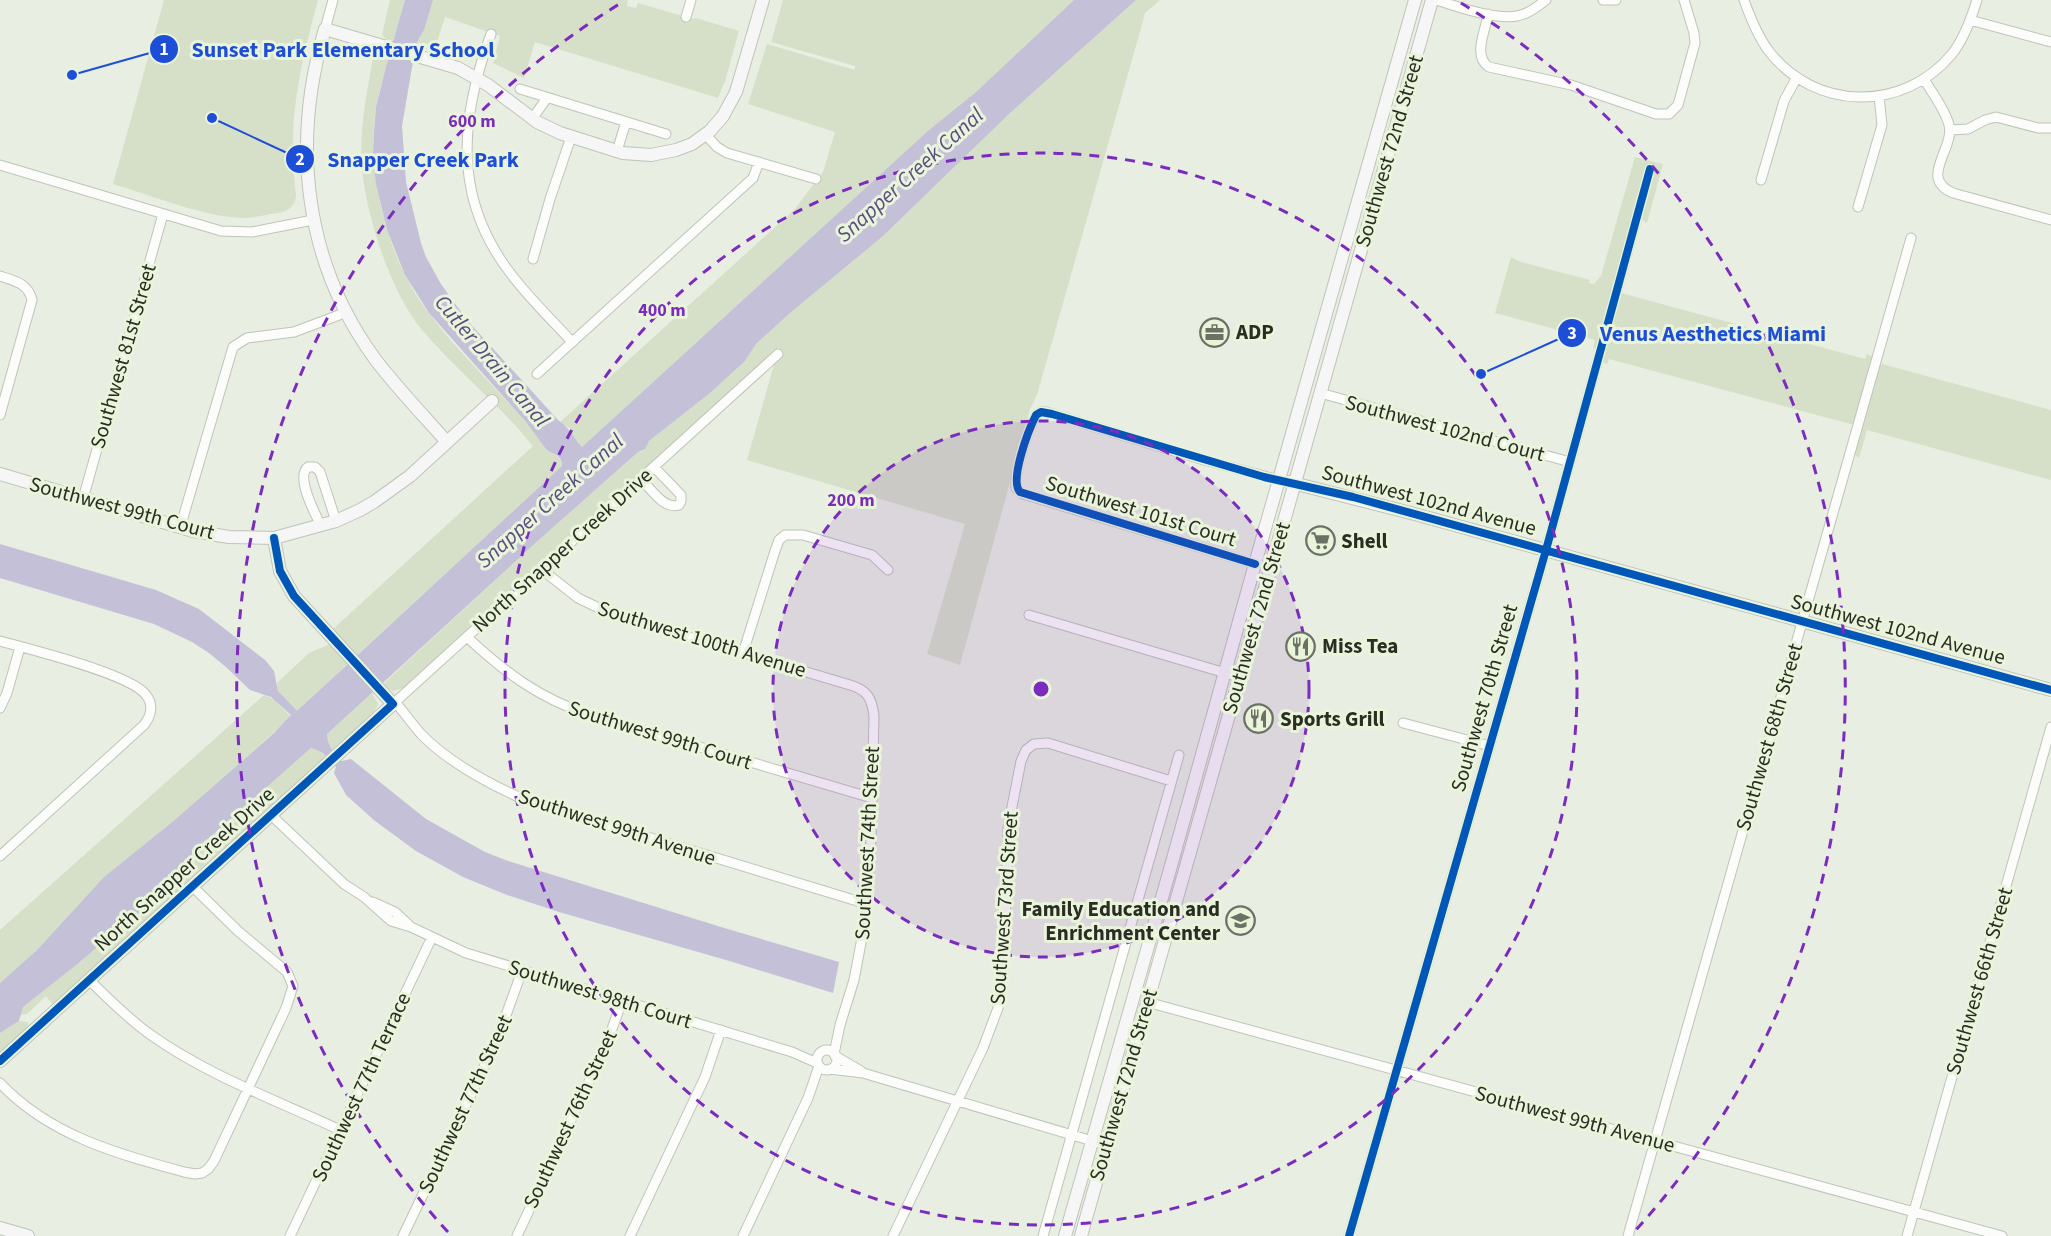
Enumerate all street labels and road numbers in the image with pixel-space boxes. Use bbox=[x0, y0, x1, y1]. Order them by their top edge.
street label: Southwest 72nd Street bbox=[1347, 51, 1431, 251]
street label: Southwest 81st Street bbox=[82, 260, 164, 452]
street label: Southwest 102nd Court bbox=[1342, 387, 1548, 469]
street label: Southwest 102nd Avenue bbox=[1318, 457, 1540, 543]
street label: North Snapper Creek Drive bbox=[465, 461, 659, 639]
street label: Southwest 101st Court bbox=[1042, 468, 1240, 554]
street label: Southwest 99th Court bbox=[26, 469, 218, 547]
street label: Southwest 72nd Street bbox=[1214, 518, 1298, 718]
street label: Southwest 102nd Avenue bbox=[1787, 586, 2009, 672]
street label: Southwest 100th Avenue bbox=[594, 593, 810, 685]
street label: Southwest 70th Street bbox=[1443, 601, 1525, 795]
street label: Southwest 68th Street bbox=[1728, 640, 1810, 834]
street label: Southwest 99th Court bbox=[565, 693, 755, 777]
street label: Southwest 74th Street bbox=[847, 745, 887, 941]
street label: North Snapper Creek Drive bbox=[87, 780, 281, 958]
street label: Southwest 99th Avenue bbox=[514, 781, 720, 873]
street label: Southwest 73rd Street bbox=[982, 810, 1026, 1006]
street label: Southwest 66th Street bbox=[1938, 884, 2020, 1078]
street label: Southwest 98th Court bbox=[505, 952, 695, 1036]
street label: Southwest 72nd Street bbox=[1081, 985, 1165, 1185]
street label: Southwest 77th Terrace bbox=[304, 987, 418, 1187]
street label: Southwest 77th Street bbox=[410, 1010, 520, 1198]
street label: Southwest 76th Street bbox=[515, 1025, 625, 1213]
street label: Southwest 99th Avenue bbox=[1472, 1078, 1678, 1160]

